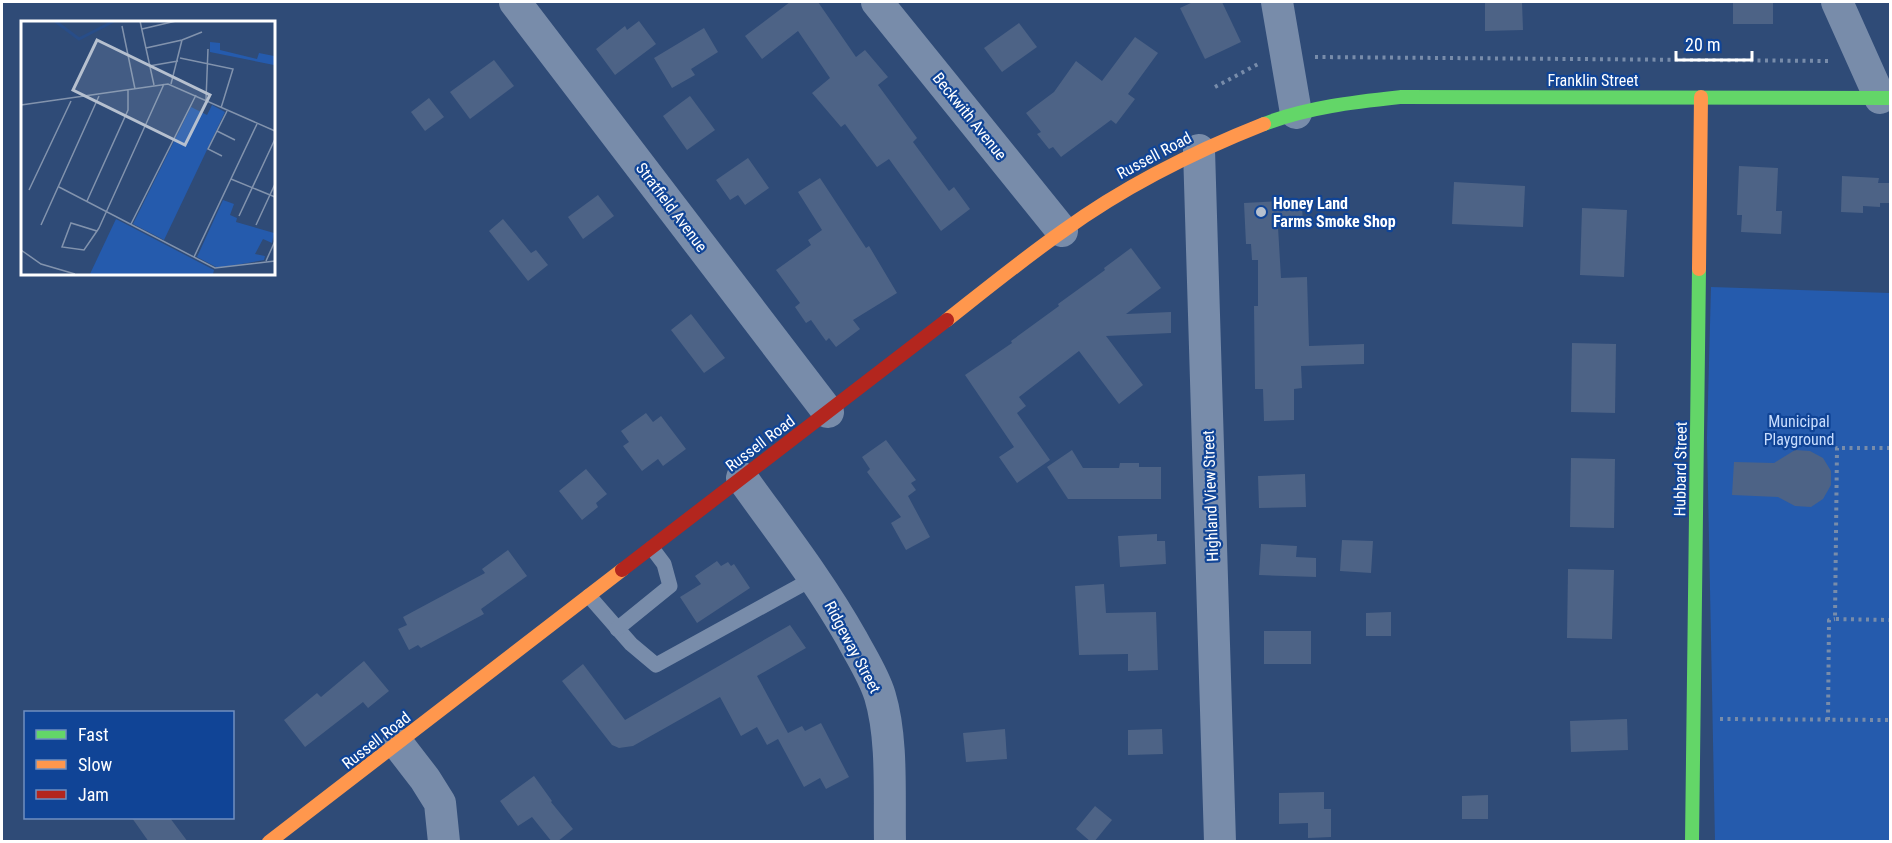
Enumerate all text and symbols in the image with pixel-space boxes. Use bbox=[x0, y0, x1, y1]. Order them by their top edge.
inset map bbox=[21, 21, 274, 274]
scale bar bbox=[1676, 24, 1752, 62]
text: 20 m bbox=[1685, 34, 1720, 55]
street label: Beckwith Avenue bbox=[929, 69, 1011, 164]
street label: Franklin Street bbox=[1548, 71, 1639, 90]
street label: Russell Road bbox=[1114, 128, 1195, 183]
street label: Stratfield Avenue bbox=[632, 159, 711, 256]
place label: Honey Land Farms Smoke Shop bbox=[1273, 194, 1396, 231]
marker: Honey Land Farms Smoke Shop bbox=[1254, 205, 1268, 219]
street label: Russell Road bbox=[722, 411, 799, 476]
park label: Municipal Playground bbox=[1764, 412, 1834, 449]
street label: Hubbard Street bbox=[1670, 421, 1691, 517]
street label: Highland View Street bbox=[1199, 430, 1222, 562]
street label: Ridgeway Street bbox=[820, 598, 885, 697]
street label: Russell Road bbox=[338, 708, 414, 773]
legend bbox=[24, 711, 234, 819]
text: Fast bbox=[78, 724, 109, 745]
text: Slow bbox=[78, 754, 113, 775]
text: Jam bbox=[78, 784, 109, 805]

